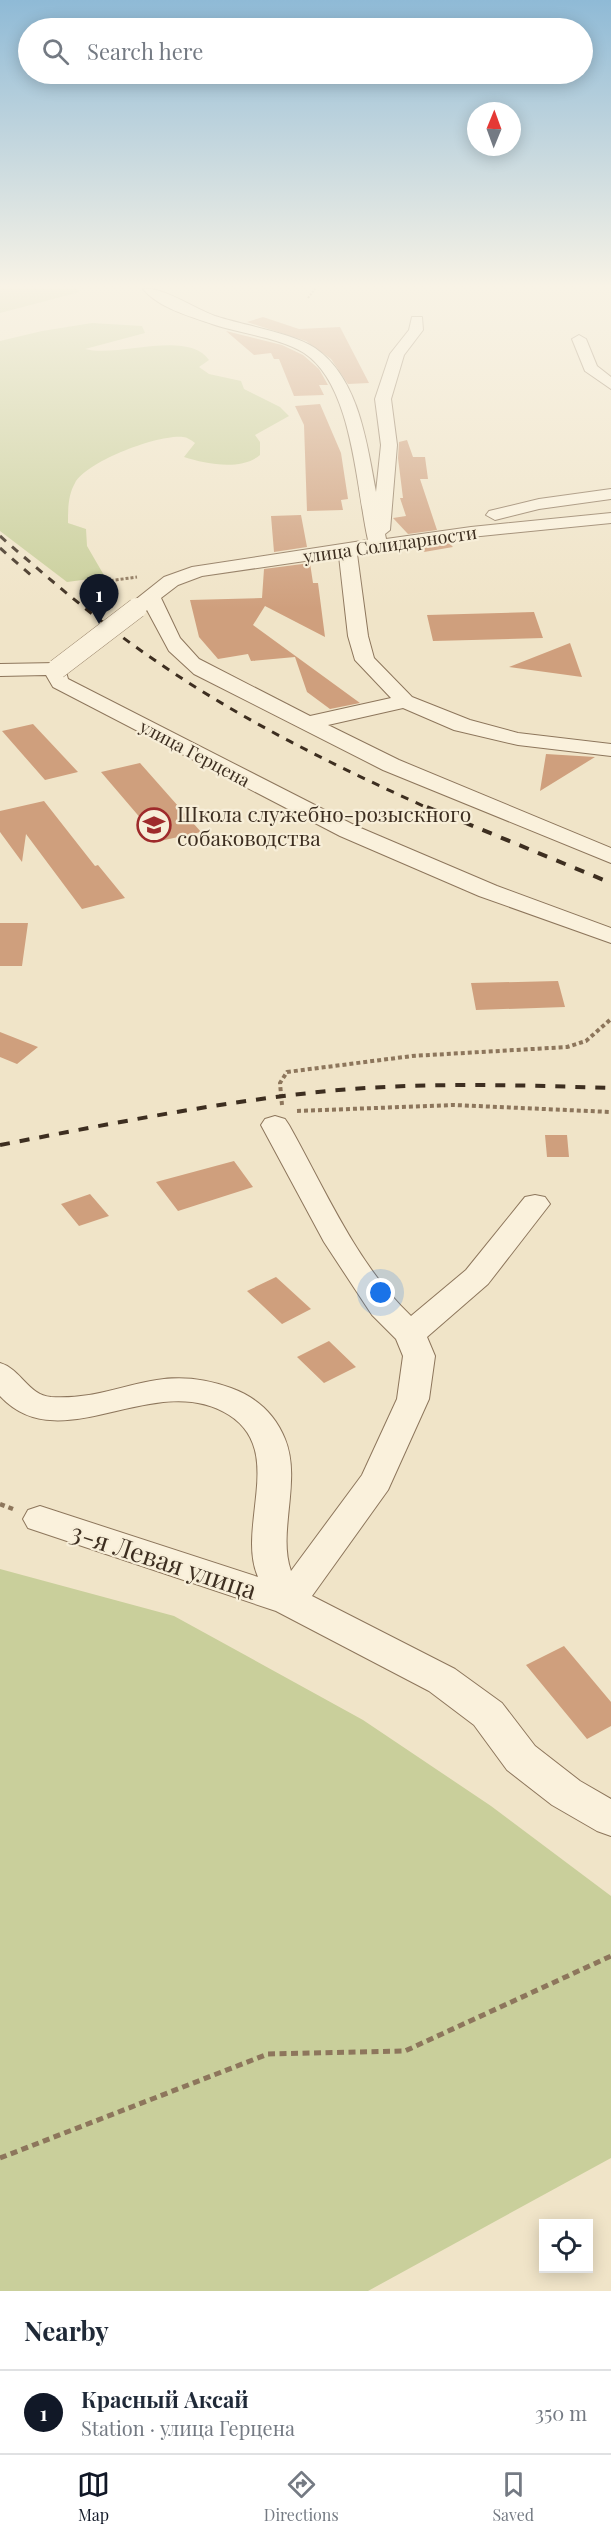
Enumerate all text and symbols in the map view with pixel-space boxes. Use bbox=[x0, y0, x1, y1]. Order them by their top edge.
search box bbox=[18, 18, 593, 84]
icon: search bbox=[39, 35, 72, 68]
text: Search here bbox=[87, 36, 203, 66]
north arrow bbox=[467, 102, 521, 156]
street label: улица Солидарности bbox=[301, 520, 478, 568]
pin: 1 bbox=[80, 574, 118, 624]
street label: улица Герцена bbox=[135, 713, 254, 792]
place label: Школа служебно-розыскного собаководства bbox=[177, 799, 471, 851]
school or university icon: Школа служебно-розыскного собаководства bbox=[136, 807, 172, 843]
your location bbox=[366, 1278, 395, 1307]
street label: 3-я Левая улица bbox=[67, 1513, 261, 1607]
map controls bbox=[539, 2219, 593, 2273]
button: locate bbox=[539, 2219, 593, 2273]
text: Nearby bbox=[24, 2313, 109, 2348]
text: Красный Аксай bbox=[81, 2384, 249, 2414]
text: 1 bbox=[40, 2399, 47, 2426]
text: 350 m bbox=[535, 2399, 587, 2426]
text: Station · улица Герцена bbox=[81, 2414, 295, 2441]
tab: Map bbox=[77, 2468, 110, 2525]
tab: Directions bbox=[264, 2468, 339, 2525]
tab: Saved bbox=[492, 2468, 534, 2525]

